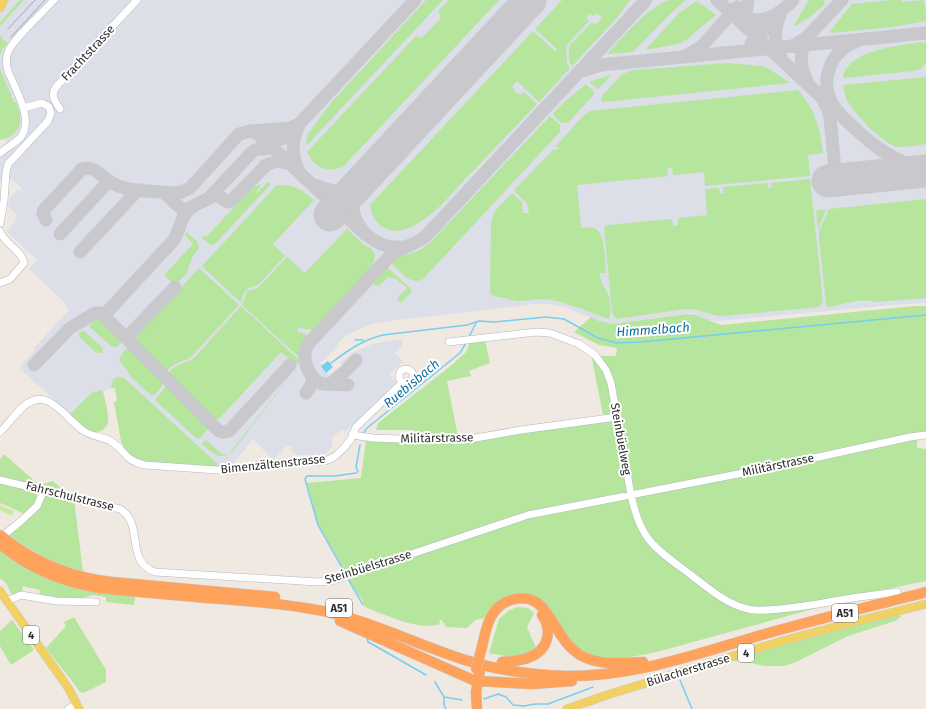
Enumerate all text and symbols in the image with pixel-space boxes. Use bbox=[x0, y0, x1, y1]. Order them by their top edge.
street label: Frachtstrasse bbox=[58, 22, 118, 84]
water label: Himmelbach bbox=[616, 319, 690, 340]
water label: Ruebisbach bbox=[381, 356, 442, 411]
street label: Steinbüelweg bbox=[608, 402, 634, 477]
street label: Militärstrasse bbox=[400, 430, 474, 446]
street label: Militärstrasse bbox=[741, 451, 815, 479]
street label: Bimenzältenstrasse bbox=[220, 452, 326, 476]
street label: Fahrschulstrasse bbox=[25, 478, 115, 514]
street label: Steinbüelstrasse bbox=[323, 547, 413, 587]
road number: A51 bbox=[326, 599, 352, 617]
road number: A51 bbox=[832, 604, 858, 622]
road number: 4 bbox=[23, 626, 39, 644]
road number: 4 bbox=[738, 644, 754, 662]
street label: Bülacherstrasse bbox=[645, 651, 731, 689]

